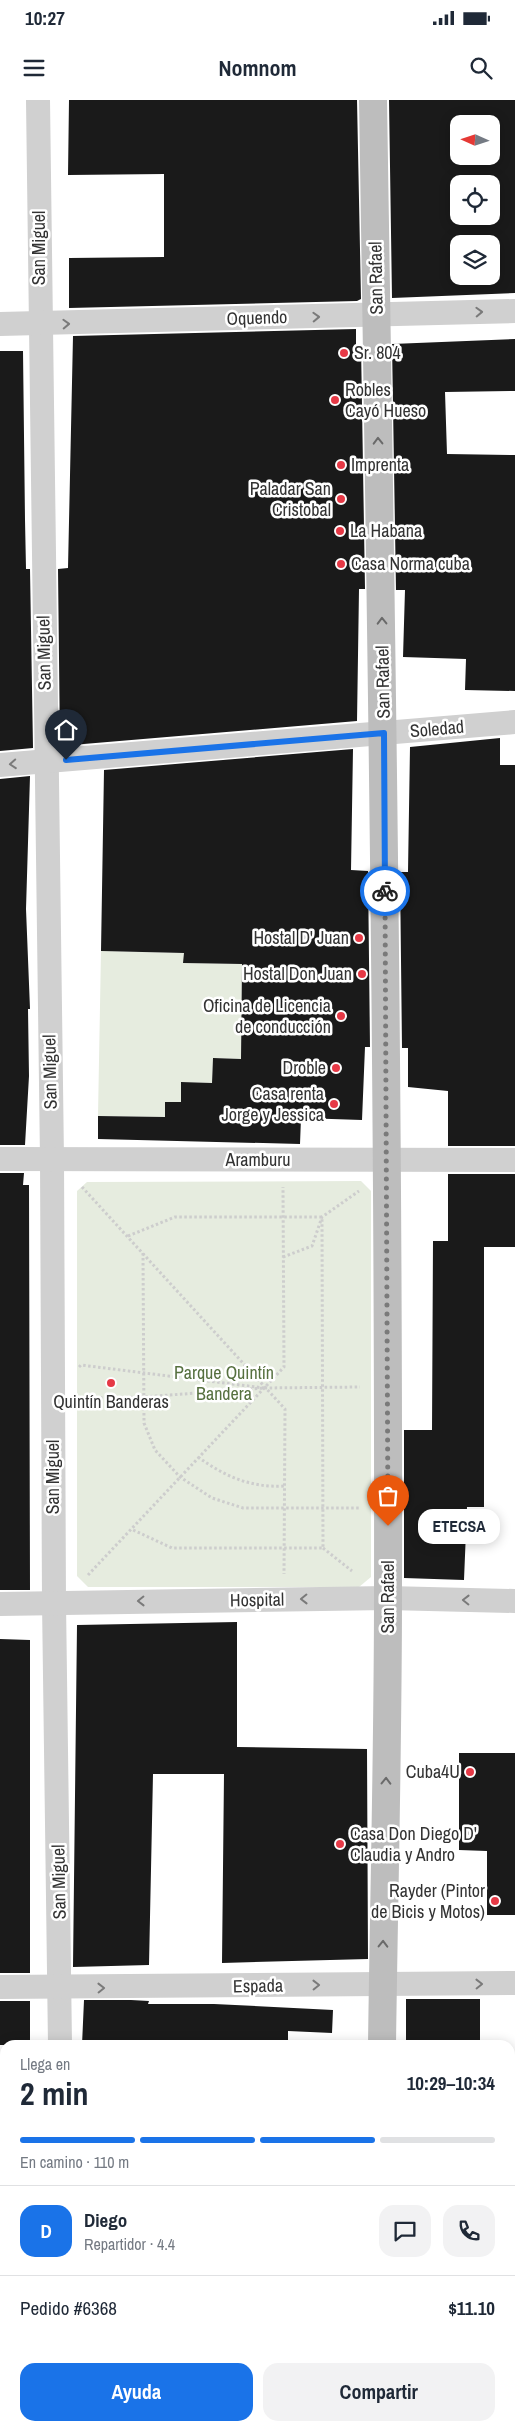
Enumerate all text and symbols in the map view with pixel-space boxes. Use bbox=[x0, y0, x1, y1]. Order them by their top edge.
text: 10:27 bbox=[25, 5, 65, 31]
text: Nomnom bbox=[218, 53, 297, 83]
icon: menu bbox=[20, 54, 48, 82]
icon: search bbox=[467, 54, 495, 82]
north arrow bbox=[450, 115, 500, 165]
map controls bbox=[450, 115, 500, 285]
button: locate bbox=[450, 175, 500, 225]
street label: San Miguel bbox=[26, 211, 51, 285]
button: layers bbox=[450, 235, 500, 285]
street label: San Rafael bbox=[362, 241, 389, 315]
street label: Oquendo bbox=[226, 304, 288, 331]
one-way arrow bbox=[475, 307, 483, 317]
one-way arrow bbox=[312, 311, 320, 322]
one-way arrow bbox=[62, 319, 70, 329]
place label: Sr. 804 bbox=[354, 340, 401, 365]
marker: Sr. 804 bbox=[338, 347, 350, 359]
place label: Robles Cayó Hueso bbox=[345, 377, 426, 423]
marker: Robles Cayó Hueso bbox=[329, 394, 341, 406]
one-way arrow bbox=[373, 437, 384, 445]
place label: Imprenta bbox=[351, 452, 409, 477]
marker: Imprenta bbox=[335, 459, 347, 471]
place label: Paladar San Cristobal bbox=[250, 476, 331, 522]
marker: Paladar San Cristobal bbox=[335, 493, 347, 505]
place label: La Habana bbox=[350, 518, 422, 543]
marker: La Habana bbox=[334, 525, 346, 537]
place label: Casa Norma cuba bbox=[351, 551, 470, 576]
marker: Casa Norma cuba bbox=[335, 558, 347, 570]
street label: San Miguel bbox=[30, 615, 57, 691]
one-way arrow bbox=[376, 617, 387, 625]
street label: San Rafael bbox=[369, 645, 396, 719]
pin bbox=[45, 709, 87, 760]
street label: Soledad bbox=[409, 714, 465, 743]
icon: home bbox=[52, 716, 80, 744]
one-way arrow bbox=[9, 759, 17, 770]
courier bbox=[360, 866, 410, 916]
icon: bike bbox=[371, 877, 399, 905]
place label: Hostal D' Juan bbox=[253, 925, 349, 950]
marker: Hostal D' Juan bbox=[353, 932, 365, 944]
place label: Hostal Don Juan bbox=[243, 961, 352, 986]
marker: Hostal Don Juan bbox=[356, 968, 368, 980]
place label: Oficina de Licencia de conducción bbox=[203, 993, 331, 1039]
marker: Oficina de Licencia de conducción bbox=[335, 1010, 347, 1022]
street label: San Miguel bbox=[36, 1034, 63, 1110]
place label: Droble bbox=[283, 1055, 326, 1080]
marker: Droble bbox=[330, 1062, 342, 1074]
place label: Casa renta Jorge y Jessica bbox=[221, 1081, 324, 1127]
marker: Casa renta Jorge y Jessica bbox=[328, 1098, 340, 1110]
street label: Aramburu bbox=[225, 1147, 290, 1172]
park label: Parque Quintín Bandera bbox=[174, 1360, 274, 1406]
marker: Quintín Banderas bbox=[105, 1377, 117, 1389]
place label: Quintín Banderas bbox=[53, 1389, 169, 1414]
street label: San Miguel bbox=[40, 1440, 65, 1514]
pin bbox=[367, 1475, 409, 1526]
icon: bag bbox=[374, 1482, 402, 1510]
callout: ETECSA bbox=[418, 1508, 500, 1544]
text: ETECSA bbox=[432, 1515, 486, 1537]
street label: San Rafael bbox=[375, 1560, 400, 1634]
street label: Hospital bbox=[230, 1587, 284, 1612]
one-way arrow bbox=[300, 1594, 308, 1605]
one-way arrow bbox=[462, 1595, 470, 1605]
one-way arrow bbox=[137, 1596, 145, 1606]
place label: Cuba4U bbox=[406, 1759, 460, 1784]
marker: Cuba4U bbox=[464, 1766, 476, 1778]
one-way arrow bbox=[381, 1777, 391, 1785]
place label: Casa Don Diego D' Claudia y Andro bbox=[350, 1821, 477, 1867]
marker: Casa Don Diego D' Claudia y Andro bbox=[334, 1838, 346, 1850]
street label: San Miguel bbox=[45, 1844, 72, 1920]
place label: Rayder (Pintor de Bicis y Motos) bbox=[371, 1878, 485, 1924]
marker: Rayder (Pintor de Bicis y Motos) bbox=[489, 1895, 501, 1907]
one-way arrow bbox=[378, 1940, 389, 1948]
street label: Espada bbox=[233, 1973, 283, 1998]
one-way arrow bbox=[475, 1979, 483, 1989]
one-way arrow bbox=[312, 1980, 320, 1990]
one-way arrow bbox=[98, 1983, 105, 1993]
text: Llega en bbox=[20, 2053, 70, 2075]
text: 10:29–10:34 bbox=[407, 2070, 495, 2096]
text: 2 min bbox=[20, 2072, 89, 2115]
text: En camino · 110 m bbox=[20, 2151, 129, 2173]
button: chat bbox=[379, 2205, 431, 2257]
button: phone bbox=[443, 2205, 495, 2257]
text: Diego bbox=[84, 2207, 127, 2233]
text: D bbox=[40, 2218, 52, 2244]
text: Repartidor · 4.4 bbox=[84, 2233, 175, 2255]
text: Pedido #6368 bbox=[20, 2295, 117, 2321]
text: $11.10 bbox=[448, 2295, 495, 2321]
button: Ayuda bbox=[20, 2363, 253, 2421]
button: Compartir bbox=[263, 2363, 495, 2421]

